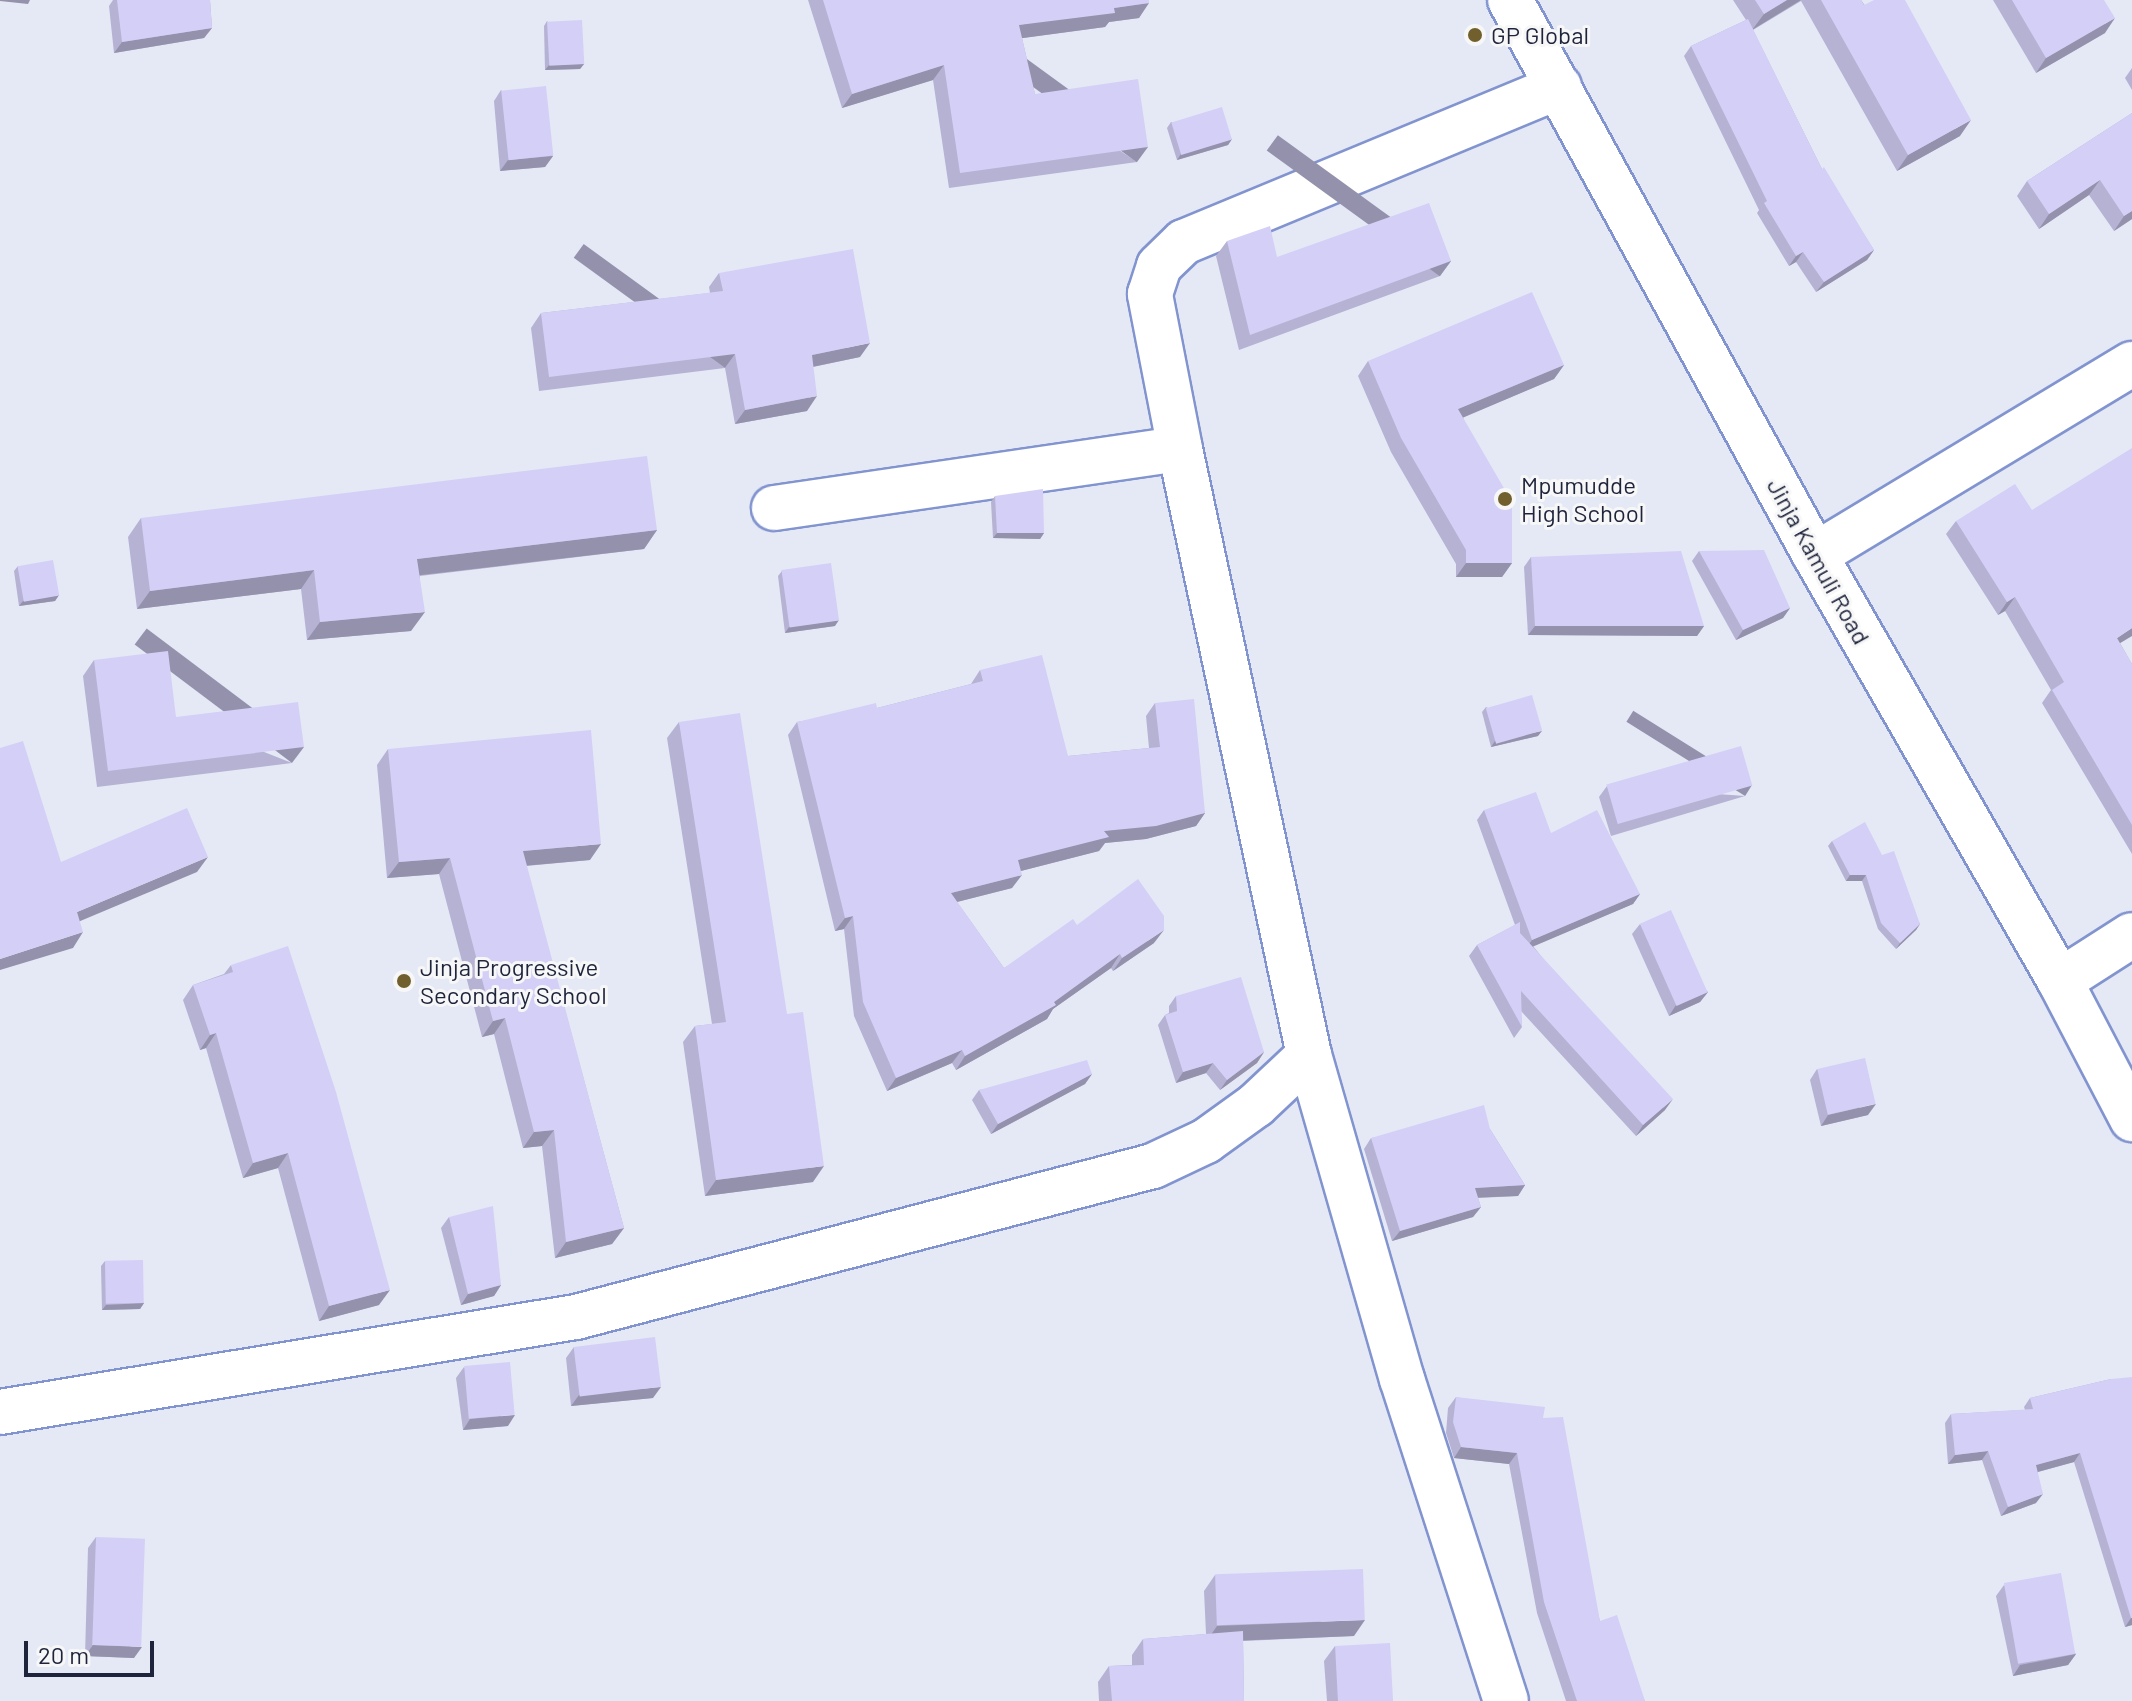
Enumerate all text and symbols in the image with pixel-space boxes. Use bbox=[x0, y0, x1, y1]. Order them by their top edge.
place label: GP Global bbox=[1491, 21, 1589, 49]
marker: GP Global bbox=[1466, 26, 1484, 44]
place label: Mpumudde High School bbox=[1521, 471, 1644, 527]
street label: Jinja Kamuli Road bbox=[1762, 473, 1876, 649]
marker: Mpumudde High School bbox=[1496, 490, 1514, 508]
place label: Jinja Progressive Secondary School bbox=[420, 953, 607, 1009]
marker: Jinja Progressive Secondary School bbox=[395, 972, 413, 990]
scale bar bbox=[28, 1625, 158, 1675]
text: 20 m bbox=[38, 1640, 89, 1669]

